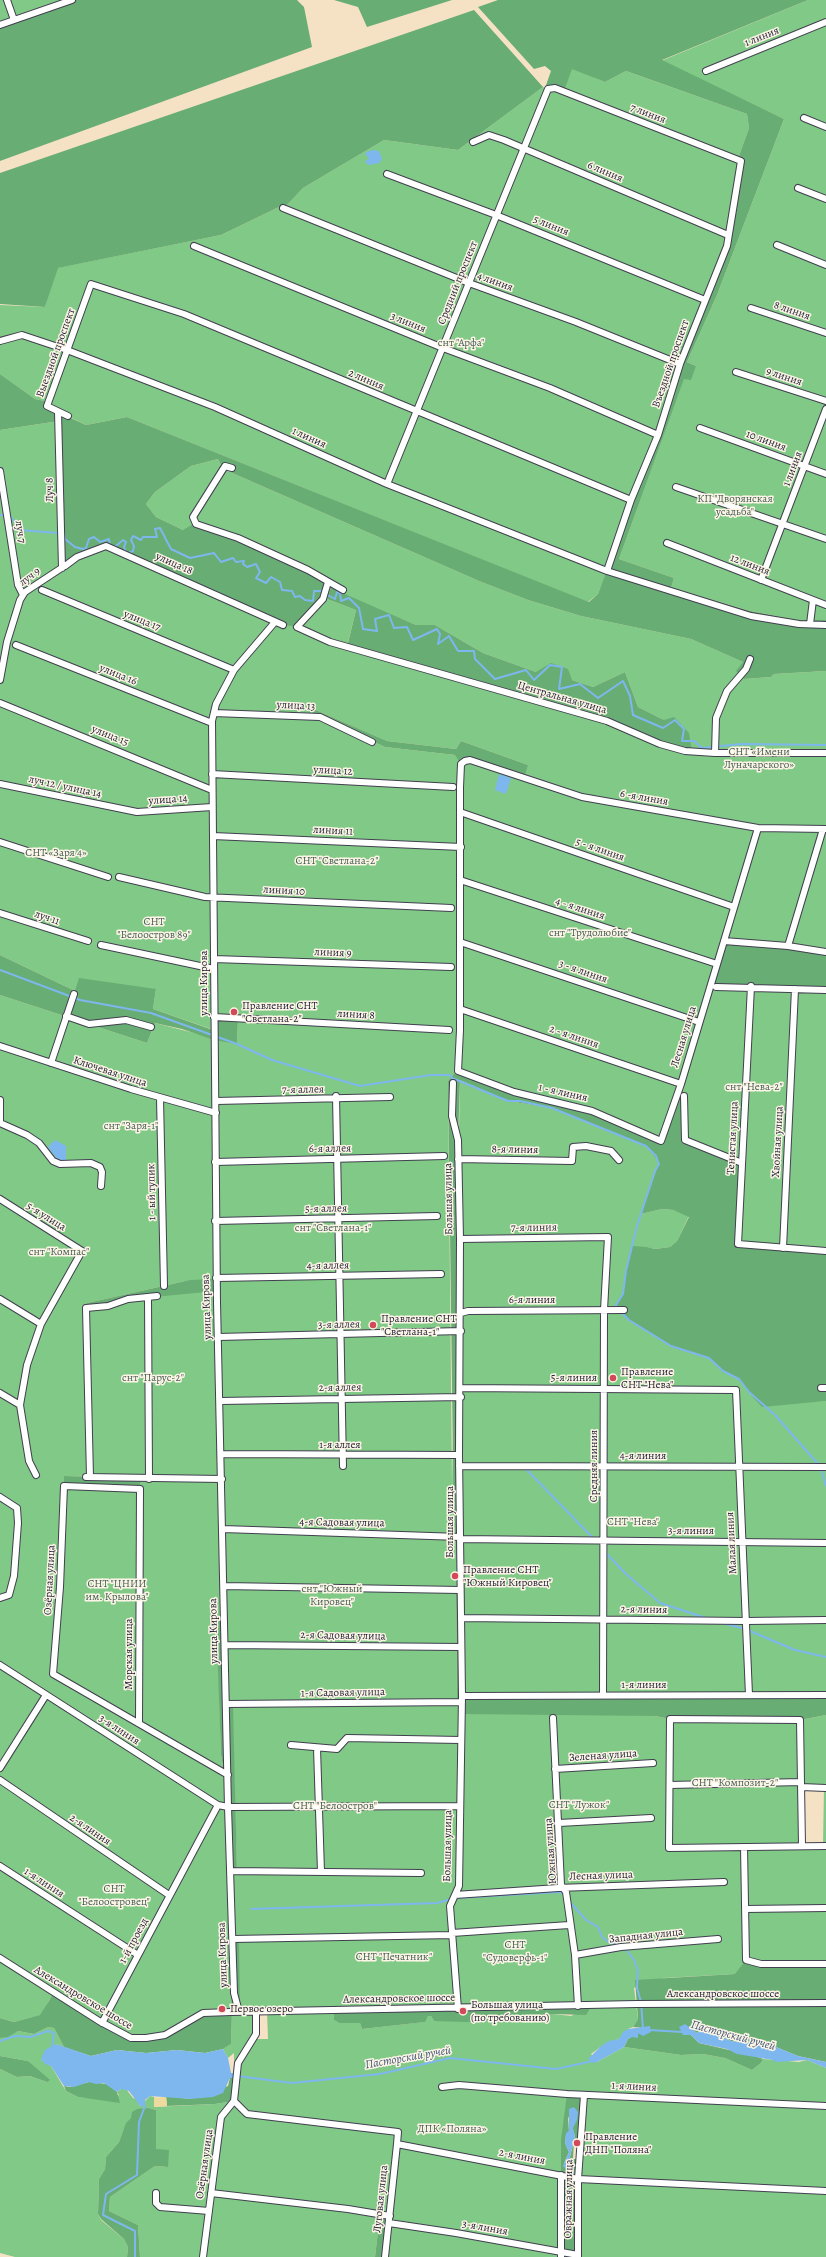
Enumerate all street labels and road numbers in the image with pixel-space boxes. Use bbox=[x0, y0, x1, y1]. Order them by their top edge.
street label: 1 линия bbox=[743, 24, 781, 50]
street label: 7 линия bbox=[628, 101, 668, 127]
street label: 6 линия bbox=[585, 159, 625, 185]
street label: 5 линия bbox=[531, 213, 571, 239]
street label: Средний проспект bbox=[435, 239, 481, 327]
street label: 4 линия bbox=[475, 269, 515, 295]
street label: 8 линия bbox=[772, 299, 812, 323]
street label: Выездной проспект bbox=[34, 307, 78, 399]
street label: 3 линия bbox=[388, 310, 428, 336]
street label: Въездной проспект bbox=[650, 318, 692, 410]
street label: 9 линия bbox=[764, 365, 804, 389]
street label: 2 линия bbox=[346, 367, 386, 393]
street label: 1 линия bbox=[290, 425, 328, 451]
street label: 10 линия bbox=[744, 428, 788, 454]
street label: 1 линия bbox=[780, 450, 806, 488]
street label: Луч 8 bbox=[43, 478, 57, 502]
street label: луч 7 bbox=[12, 520, 28, 544]
street label: улица 18 bbox=[153, 550, 195, 578]
street label: 12 линия bbox=[728, 551, 772, 579]
street label: луч 9 bbox=[17, 565, 43, 589]
street label: улица 17 bbox=[122, 608, 162, 634]
street label: улица 16 bbox=[97, 662, 139, 688]
street label: Центральная улица bbox=[516, 679, 608, 717]
street label: улица 13 bbox=[276, 698, 316, 714]
street label: улица 15 bbox=[90, 723, 130, 749]
street label: улица 12 bbox=[313, 763, 353, 779]
street label: луч 12 / улица 14 bbox=[28, 773, 102, 801]
street label: 6 -я линия bbox=[619, 787, 669, 809]
street label: улица 14 bbox=[148, 792, 188, 808]
street label: линия 11 bbox=[313, 823, 353, 839]
street label: 5 - я линия bbox=[574, 835, 626, 865]
street label: линия 10 bbox=[263, 883, 305, 899]
street label: 4 - я линия bbox=[554, 895, 606, 923]
street label: луч 11 bbox=[33, 908, 61, 928]
street label: линия 9 bbox=[314, 946, 352, 960]
street label: улица Кирова bbox=[197, 950, 211, 1016]
street label: 3 - я линия bbox=[557, 958, 609, 986]
street label: Лесная улица bbox=[668, 1005, 700, 1069]
street label: линия 8 bbox=[337, 1007, 375, 1023]
street label: 2 - я линия bbox=[548, 1022, 600, 1052]
street label: Ключевая улица bbox=[71, 1054, 149, 1090]
street label: 1 - я линия bbox=[537, 1081, 589, 1105]
street label: 7-я аллея bbox=[282, 1083, 324, 1097]
street label: Тенистая улица bbox=[724, 1101, 742, 1175]
street label: Хвойная улица bbox=[770, 1106, 786, 1178]
street label: 6-я аллея bbox=[309, 1142, 351, 1156]
street label: 8-я линия bbox=[491, 1143, 539, 1157]
street label: Большая улица bbox=[442, 1163, 456, 1235]
street label: 1 - ый тупик bbox=[145, 1164, 159, 1220]
street label: 5-я улица bbox=[24, 1200, 68, 1234]
street label: 5-я аллея bbox=[305, 1202, 347, 1216]
street label: 7-я линия bbox=[511, 1221, 557, 1235]
street label: 4-я аллея bbox=[307, 1259, 349, 1273]
street label: улица Кирова bbox=[199, 1274, 215, 1340]
street label: 6-я линия bbox=[509, 1293, 555, 1307]
street label: 3-я аллея bbox=[318, 1318, 360, 1332]
street label: 5-я линия bbox=[551, 1371, 597, 1385]
street label: 2-я аллея bbox=[318, 1381, 362, 1395]
street label: Средняя линия bbox=[587, 1430, 601, 1502]
street label: 1-я аллея bbox=[319, 1438, 361, 1452]
street label: 4-я линия bbox=[620, 1449, 666, 1463]
street label: Большая улица bbox=[443, 1486, 457, 1558]
street label: Малая линия bbox=[724, 1512, 740, 1574]
street label: 4-я Садовая улица bbox=[299, 1516, 385, 1530]
street label: 3-я линия bbox=[668, 1524, 714, 1538]
street label: Озёрная улица bbox=[42, 1545, 58, 1615]
street label: улица Кирова bbox=[207, 1598, 221, 1664]
street label: 2-я линия bbox=[621, 1603, 667, 1617]
street label: Морская улица bbox=[122, 1618, 136, 1690]
street label: 2-я Садовая улица bbox=[300, 1629, 386, 1643]
street label: 1-я линия bbox=[621, 1678, 667, 1692]
street label: 1-я Садовая улица bbox=[301, 1686, 385, 1700]
street label: 3-я линия bbox=[96, 1712, 142, 1748]
street label: Зеленая улица bbox=[569, 1747, 637, 1765]
street label: Большая улица bbox=[441, 1810, 455, 1882]
street label: 2-я линия bbox=[67, 1811, 113, 1849]
street label: Южная улица bbox=[542, 1817, 560, 1885]
street label: 1-я линия bbox=[21, 1865, 67, 1901]
street label: Лесная улица bbox=[569, 1868, 633, 1884]
street label: 1-й проезд bbox=[117, 1916, 151, 1966]
street label: улица Кирова bbox=[215, 1922, 231, 1988]
street label: Западная улица bbox=[608, 1926, 684, 1946]
street label: Александровское шоссе bbox=[31, 1963, 135, 2033]
street label: Александровское шоссе bbox=[667, 1987, 779, 2001]
street label: Александровское шоссе bbox=[343, 1991, 455, 2007]
street label: 1-я линия bbox=[611, 2079, 657, 2095]
street label: Озёрная улица bbox=[194, 2128, 216, 2200]
street label: 2-я линия bbox=[498, 2146, 546, 2168]
street label: Овражная улица bbox=[562, 2159, 576, 2239]
street label: Луговая улица bbox=[371, 2165, 391, 2233]
street label: 3-я линия bbox=[461, 2217, 509, 2239]

